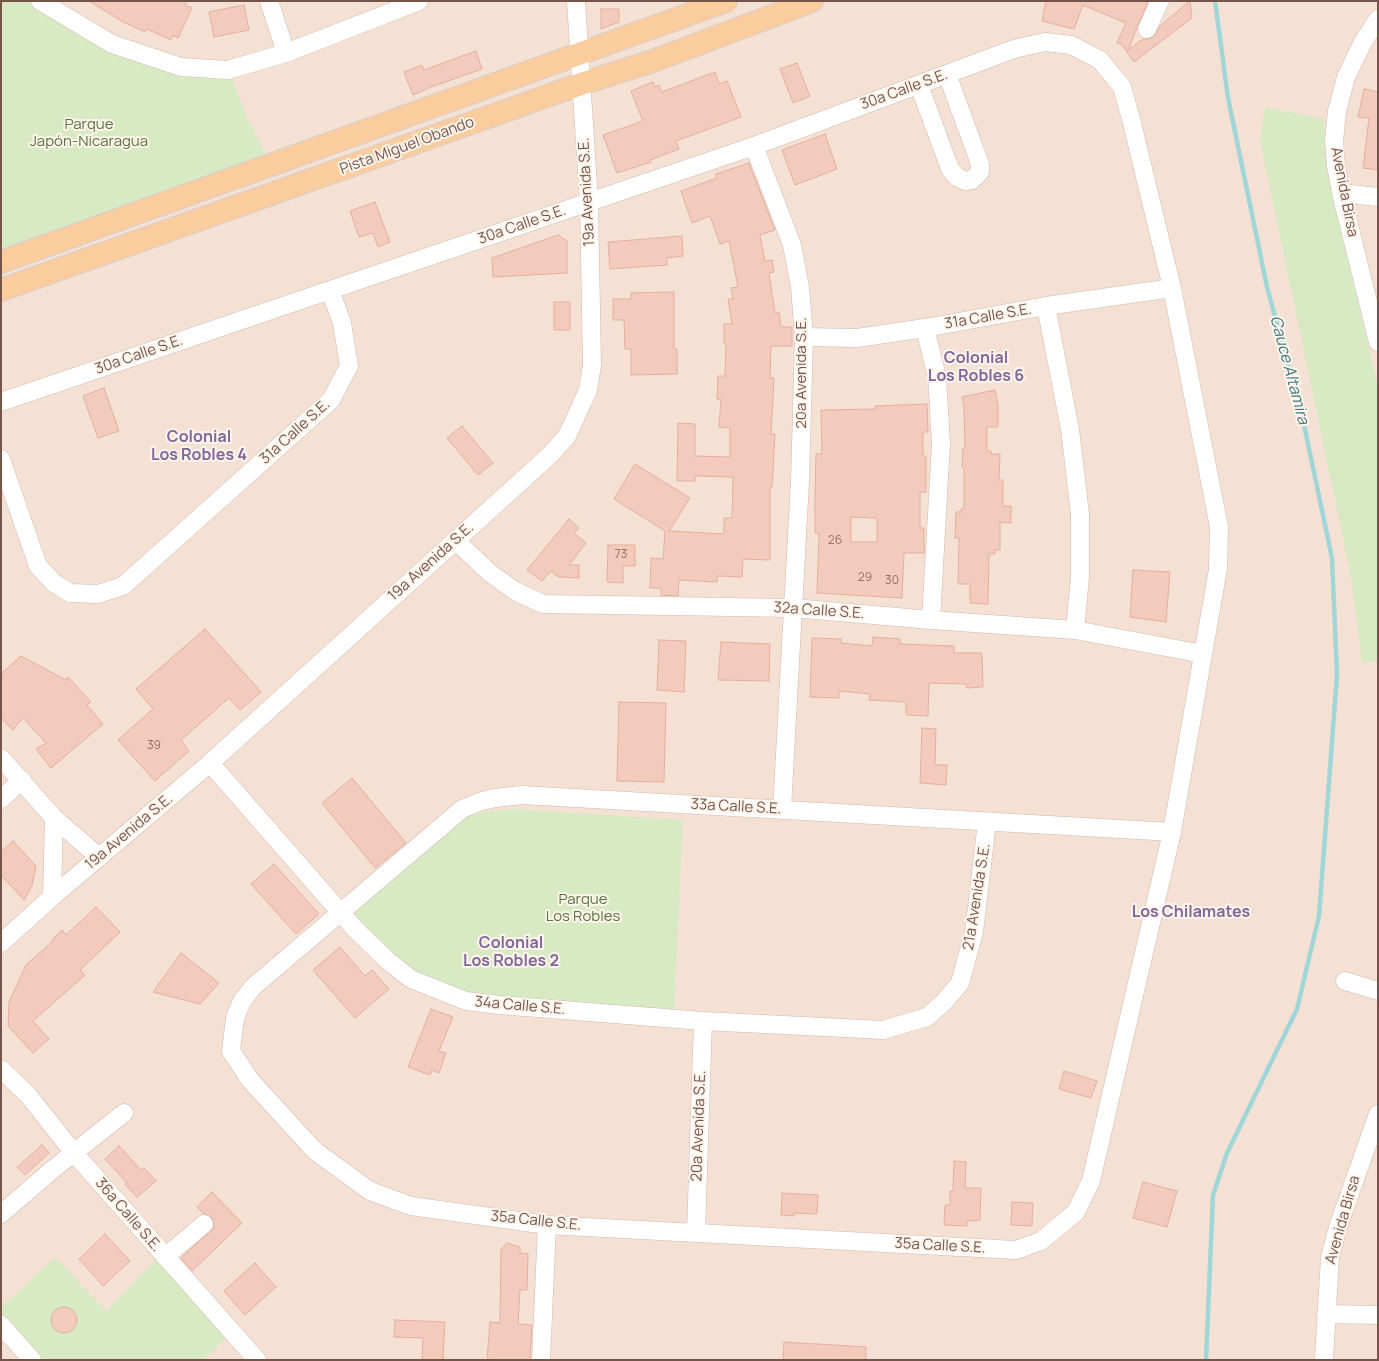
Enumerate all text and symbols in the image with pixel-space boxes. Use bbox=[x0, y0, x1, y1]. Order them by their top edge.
street label: 30a Calle S.E. bbox=[858, 66, 950, 114]
street label: Pista Miguel Obando bbox=[337, 113, 477, 179]
park label: Parque Japón-Nicaragua bbox=[30, 116, 148, 151]
street label: 19a Avenida S.E. bbox=[575, 137, 599, 247]
street label: Avenida Birsa bbox=[1326, 145, 1362, 239]
street label: 30a Calle S.E. bbox=[476, 202, 568, 248]
street label: 31a Calle S.E. bbox=[943, 300, 1033, 334]
water label: Cauce Altamira bbox=[1265, 314, 1313, 426]
street label: 20a Avenida S.E. bbox=[793, 317, 811, 429]
street label: 30a Calle S.E. bbox=[93, 332, 185, 378]
district label: Colonial Los Robles 6 bbox=[928, 349, 1024, 387]
street label: 31a Calle S.E. bbox=[256, 396, 334, 468]
district label: Colonial Los Robles 4 bbox=[151, 428, 247, 466]
street label: 19a Avenida S.E. bbox=[385, 519, 477, 605]
house number: 26 bbox=[828, 534, 842, 548]
house number: 73 bbox=[615, 548, 627, 562]
house number: 29 bbox=[858, 571, 872, 585]
house number: 30 bbox=[885, 574, 899, 588]
street label: 32a Calle S.E. bbox=[773, 599, 865, 623]
house number: 39 bbox=[147, 739, 161, 753]
street label: 19a Avenida S.E. bbox=[81, 790, 177, 874]
street label: 33a Calle S.E. bbox=[690, 796, 782, 818]
street label: 21a Avenida S.E. bbox=[960, 842, 994, 952]
park label: Parque Los Robles bbox=[546, 891, 620, 926]
district label: Los Chilamates bbox=[1132, 903, 1250, 923]
district label: Colonial Los Robles 2 bbox=[463, 934, 559, 972]
street label: 34a Calle S.E. bbox=[474, 993, 566, 1019]
street label: 20a Avenida S.E. bbox=[688, 1070, 710, 1182]
street label: 36a Calle S.E. bbox=[91, 1174, 165, 1256]
street label: Avenida Birsa bbox=[1322, 1174, 1364, 1266]
street label: 35a Calle S.E. bbox=[490, 1207, 582, 1235]
street label: 35a Calle S.E. bbox=[894, 1235, 986, 1257]

